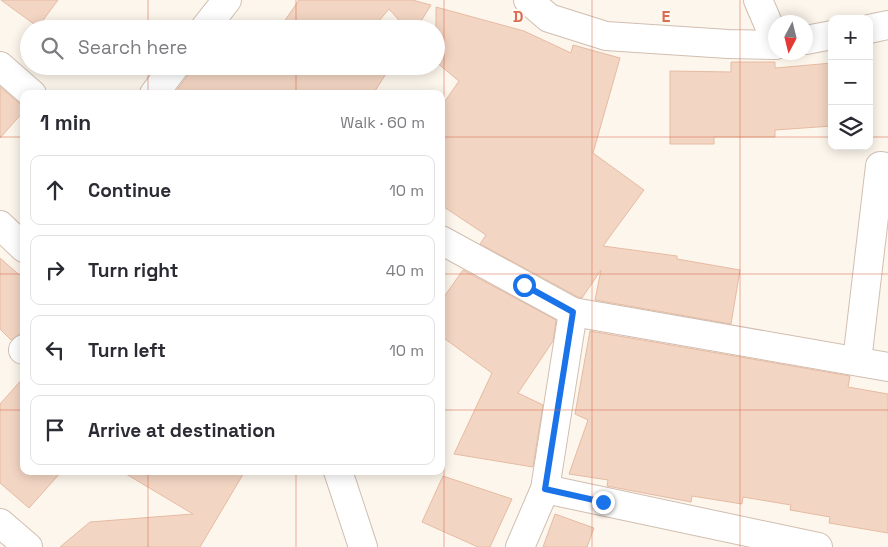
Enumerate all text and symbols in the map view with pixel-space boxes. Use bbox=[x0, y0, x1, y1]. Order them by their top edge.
text: D bbox=[513, 6, 523, 27]
text: E bbox=[662, 6, 671, 27]
north arrow bbox=[768, 15, 813, 60]
map controls bbox=[828, 15, 873, 150]
button: + bbox=[828, 15, 873, 60]
search box bbox=[20, 20, 445, 75]
icon: search bbox=[38, 34, 66, 62]
text: Search here bbox=[78, 35, 188, 60]
button: − bbox=[828, 60, 873, 105]
button: layers bbox=[828, 105, 873, 150]
text: 1 min bbox=[40, 109, 91, 136]
text: Walk · 60 m bbox=[340, 112, 425, 133]
icon: ahead bbox=[41, 176, 69, 204]
text: Continue bbox=[88, 178, 171, 203]
text: 10 m bbox=[389, 180, 424, 201]
icon: right bbox=[41, 256, 69, 284]
text: Turn right bbox=[88, 258, 178, 283]
text: 40 m bbox=[386, 260, 424, 281]
route start bbox=[513, 274, 536, 297]
icon: left bbox=[41, 336, 69, 364]
text: Turn left bbox=[88, 338, 166, 363]
text: 10 m bbox=[389, 340, 424, 361]
icon: arrive bbox=[41, 416, 69, 444]
text: Arrive at destination bbox=[88, 418, 276, 443]
route end bbox=[592, 491, 615, 514]

